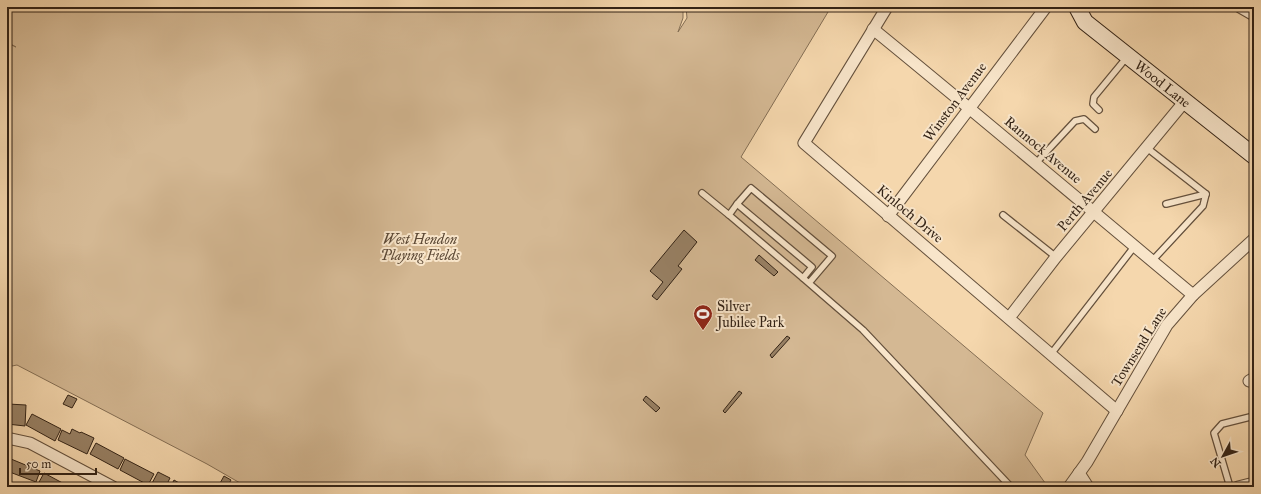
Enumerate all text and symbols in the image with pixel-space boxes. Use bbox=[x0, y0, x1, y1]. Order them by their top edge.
street label: Wood Lane bbox=[1131, 56, 1194, 111]
street label: Winston Avenue bbox=[920, 59, 990, 145]
street label: Rannock Avenue bbox=[1001, 113, 1085, 187]
street label: Perth Avenue bbox=[1054, 165, 1116, 235]
street label: Kinloch Drive bbox=[873, 181, 947, 247]
park label: West Hendon Playing Fields bbox=[380, 231, 460, 264]
place label: Silver Jubilee Park bbox=[715, 298, 785, 332]
sports icon: Silver Jubilee Park bbox=[692, 303, 714, 331]
street label: Townsend Lane bbox=[1108, 304, 1170, 390]
north arrow bbox=[1203, 436, 1243, 476]
scale bar bbox=[20, 450, 96, 476]
text: N bbox=[1207, 454, 1224, 470]
text: 50 m bbox=[26, 457, 51, 471]

